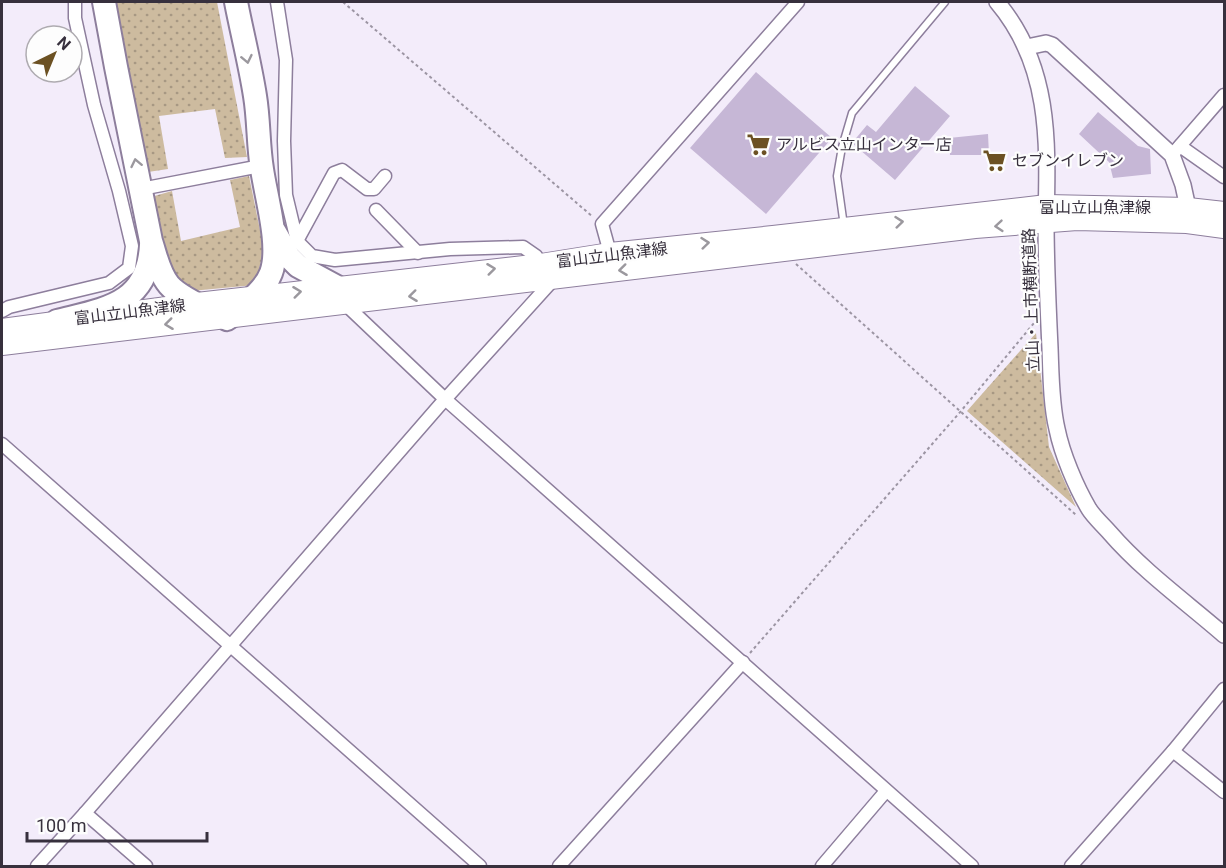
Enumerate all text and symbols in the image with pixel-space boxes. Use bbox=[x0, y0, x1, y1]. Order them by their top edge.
north arrow bbox=[24, 24, 84, 84]
text: N bbox=[53, 33, 74, 54]
one-way arrow bbox=[240, 54, 253, 64]
supermarket icon: アルビス立山インター店 bbox=[745, 131, 771, 157]
place label: アルビス立山インター店 bbox=[776, 135, 952, 154]
supermarket icon: セブンイレブン bbox=[981, 147, 1007, 173]
place label: セブンイレブン bbox=[1012, 151, 1124, 170]
one-way arrow bbox=[130, 158, 143, 168]
street label: 富山立山魚津線 bbox=[1039, 198, 1151, 217]
one-way arrow bbox=[894, 216, 903, 229]
one-way arrow bbox=[994, 219, 1003, 232]
street label: 立山・上市横断道路 bbox=[1019, 228, 1043, 372]
one-way arrow bbox=[701, 238, 710, 250]
street label: 富山立山魚津線 bbox=[555, 239, 669, 271]
one-way arrow bbox=[618, 263, 627, 276]
one-way arrow bbox=[486, 264, 495, 276]
one-way arrow bbox=[292, 286, 302, 299]
one-way arrow bbox=[408, 289, 417, 302]
street label: 富山立山魚津線 bbox=[73, 296, 187, 328]
one-way arrow bbox=[164, 318, 174, 330]
scale bar bbox=[27, 805, 207, 843]
text: 100 m bbox=[36, 815, 87, 836]

